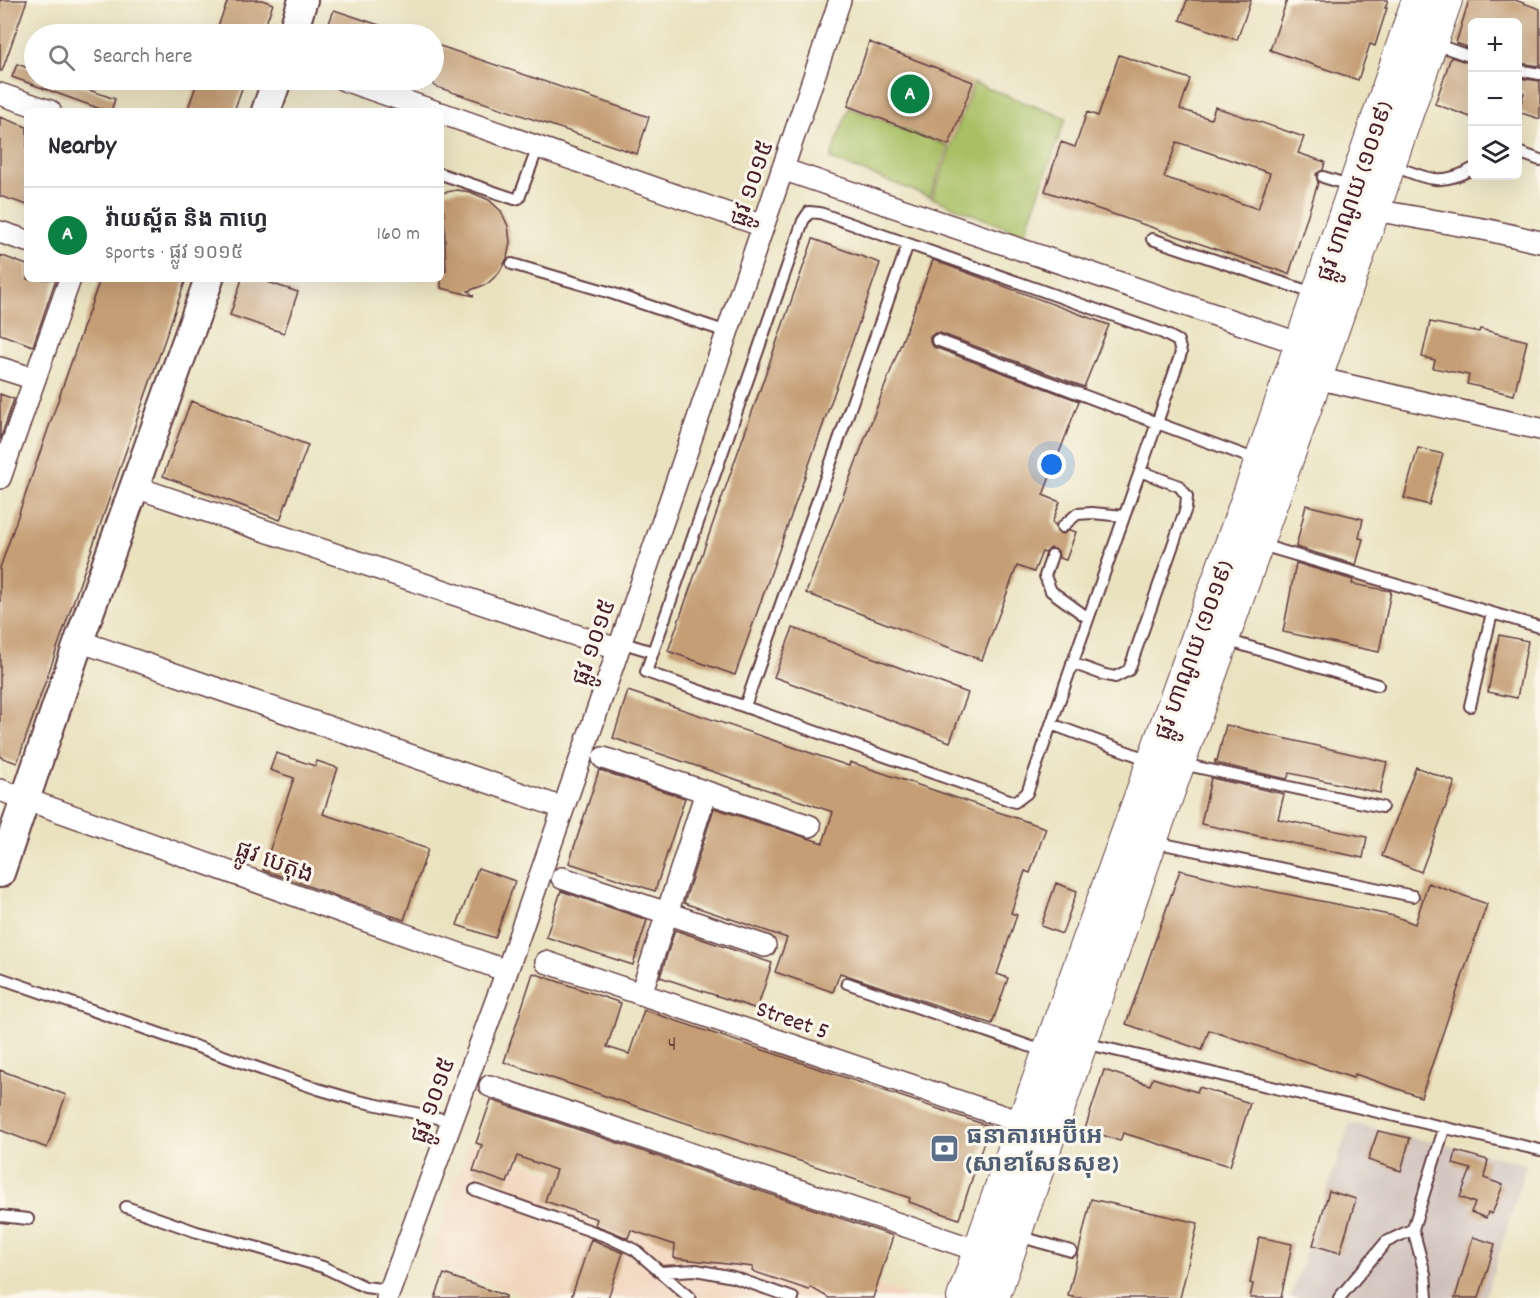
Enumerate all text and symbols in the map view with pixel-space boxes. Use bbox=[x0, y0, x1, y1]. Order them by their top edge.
map controls bbox=[1468, 18, 1522, 180]
button: + bbox=[1468, 18, 1522, 72]
search box bbox=[24, 24, 444, 90]
icon: search bbox=[45, 41, 78, 74]
text: Search here bbox=[93, 42, 192, 73]
pin: A bbox=[890, 72, 930, 116]
button: − bbox=[1468, 72, 1522, 126]
street label: ផ្លូវ ហាណូយ (១០១៩) bbox=[1310, 97, 1406, 287]
button: layers bbox=[1468, 126, 1522, 180]
text: Nearby bbox=[48, 129, 116, 166]
street label: ផ្លូវ ១០១៥ bbox=[723, 136, 786, 233]
text: វ៉ាយស្ព័ត និង កាហ្វេ bbox=[105, 206, 268, 237]
text: A bbox=[62, 221, 73, 249]
text: 160 m bbox=[377, 221, 420, 249]
text: Sports · ផ្លូវ ១០១៥ bbox=[105, 240, 244, 268]
your location bbox=[1037, 450, 1066, 479]
street label: ផ្លូវ ហាណូយ (១០១៩) bbox=[1148, 556, 1246, 746]
street label: ផ្លូវ ១០១៥ bbox=[565, 595, 628, 692]
street label: ផ្លូវ បេតុង bbox=[229, 834, 318, 896]
street label: Street 5 bbox=[751, 994, 833, 1050]
house number: 4 bbox=[668, 1031, 676, 1061]
street label: ផ្លូវ ១០១៥ bbox=[404, 1053, 468, 1150]
place label: ធនាគារអេប៊ីអេ (សាខាសែនសុខ) bbox=[966, 1118, 1118, 1183]
bank icon: ធនាគារអេប៊ីអេ (សាខាសែនសុខ) bbox=[929, 1133, 961, 1165]

